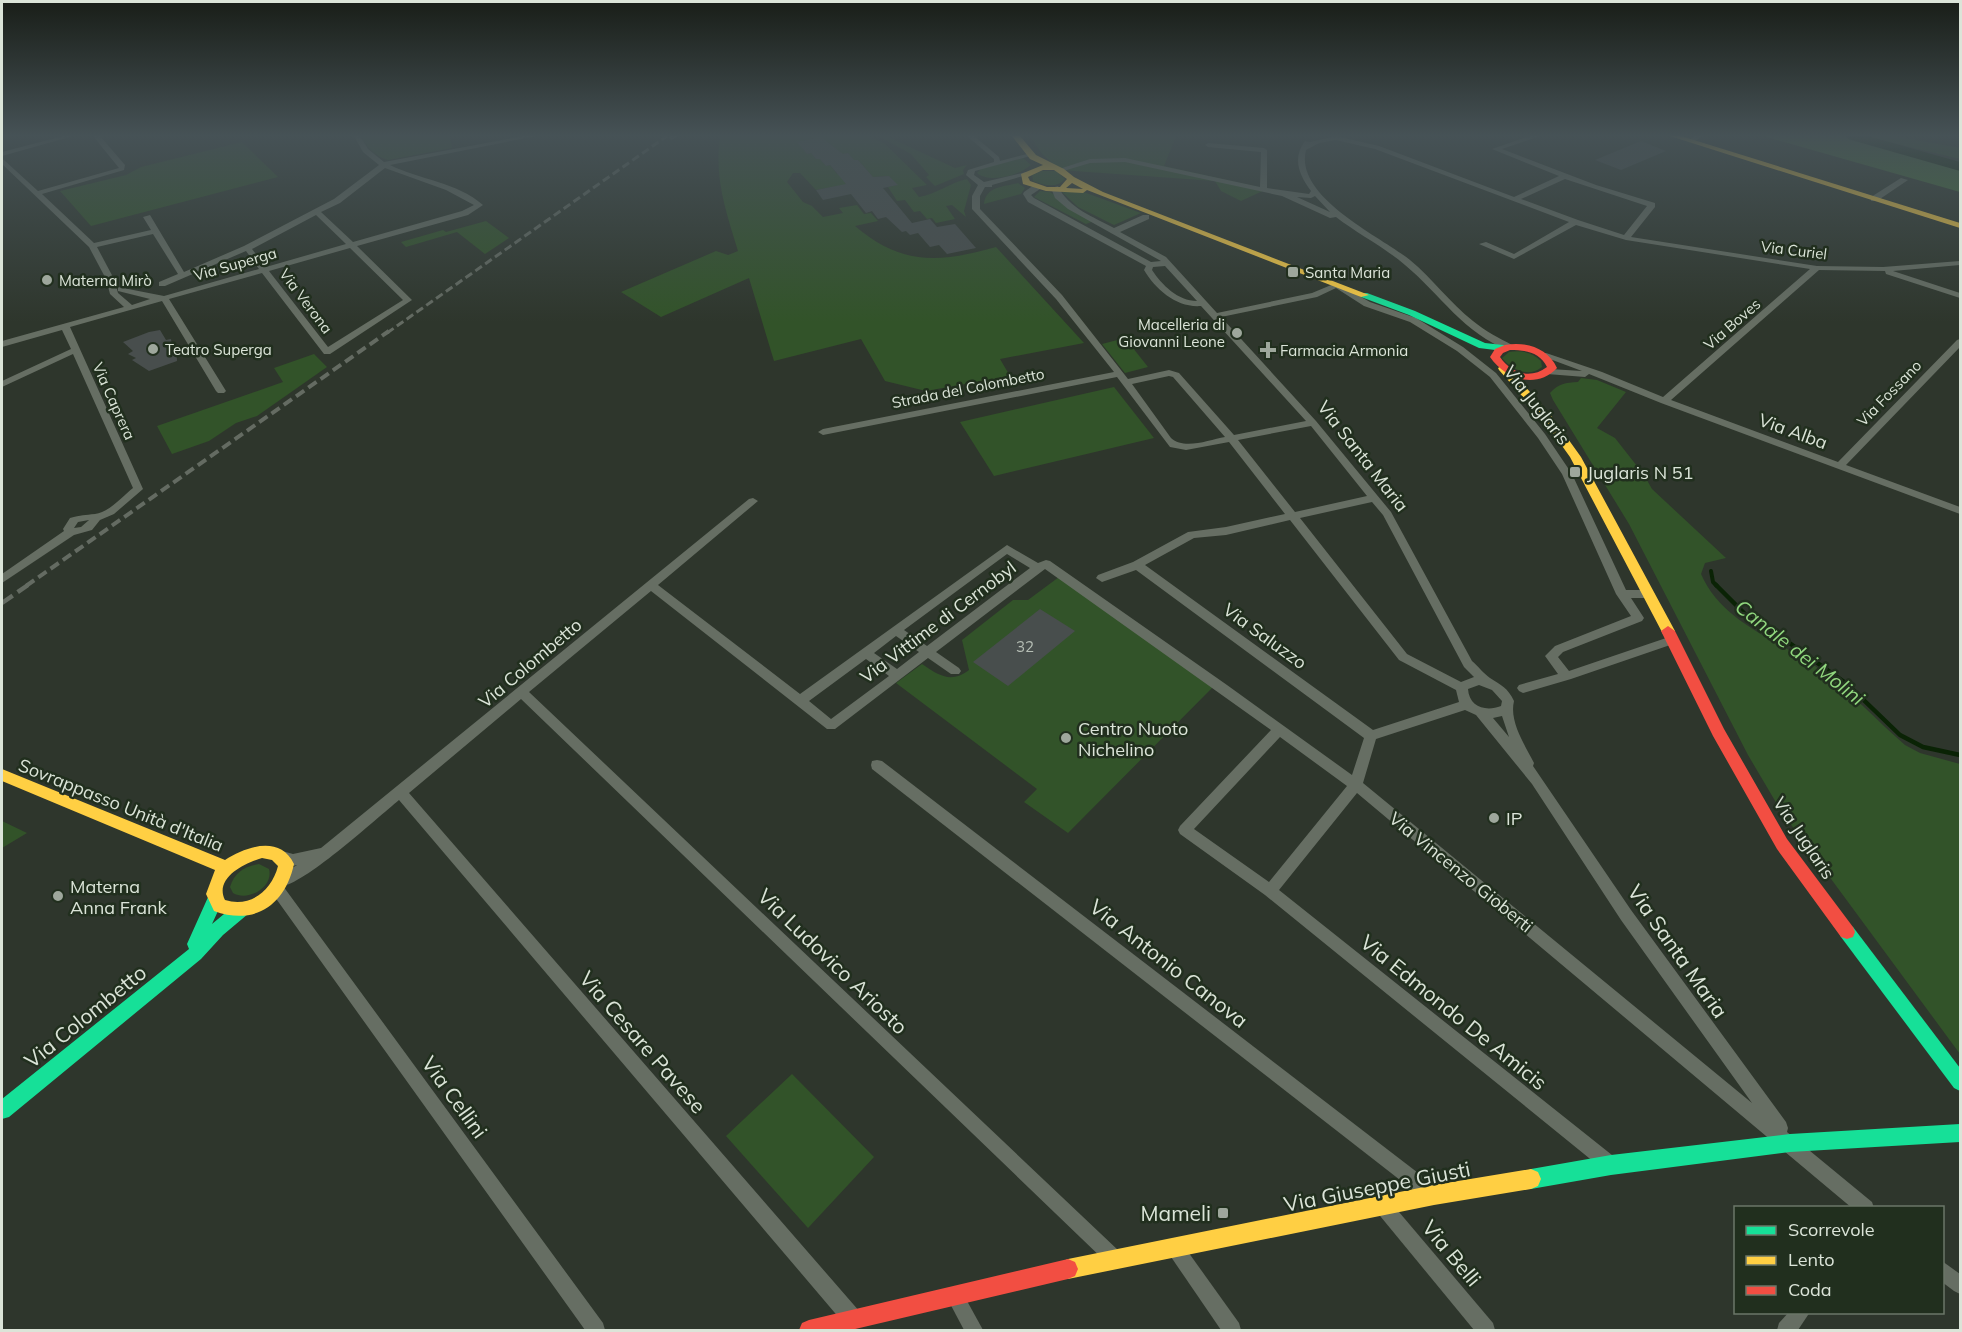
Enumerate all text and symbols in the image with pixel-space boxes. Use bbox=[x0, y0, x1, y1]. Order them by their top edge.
street label: Via Curiel bbox=[1760, 237, 1828, 263]
street label: Via Superga bbox=[191, 243, 279, 285]
place label: Santa Maria bbox=[1305, 263, 1390, 282]
street label: Via Verona bbox=[275, 265, 337, 337]
marker: Santa Maria bbox=[1286, 265, 1300, 279]
place label: Materna Mirò bbox=[59, 271, 152, 290]
marker: Materna Mirò bbox=[40, 273, 54, 287]
street label: Via Boves bbox=[1700, 294, 1764, 354]
place label: Macelleria di Giovanni Leone bbox=[1118, 315, 1225, 351]
marker: Macelleria di Giovanni Leone bbox=[1230, 326, 1244, 340]
place label: Teatro Superga bbox=[165, 340, 272, 359]
place label: Farmacia Armonia bbox=[1280, 341, 1408, 360]
marker: Teatro Superga bbox=[146, 342, 160, 356]
marker: Farmacia Armonia bbox=[1261, 343, 1275, 357]
street label: Via Fossano bbox=[1853, 356, 1925, 430]
street label: Via Caprera bbox=[88, 359, 140, 443]
street label: Via Juglaris bbox=[1499, 361, 1575, 449]
street label: Strada del Colombetto bbox=[890, 364, 1046, 412]
street label: Via Santa Maria bbox=[1313, 396, 1413, 516]
street label: Via Alba bbox=[1755, 408, 1831, 454]
place label: Juglaris N 51 bbox=[1587, 461, 1693, 484]
marker: Juglaris N 51 bbox=[1568, 465, 1582, 479]
street label: Via Vittime di Cernobyl bbox=[856, 556, 1020, 688]
water label: Canale dei Molini bbox=[1730, 594, 1870, 710]
street label: Via Saluzzo bbox=[1219, 598, 1311, 674]
street label: Via Colombetto bbox=[474, 613, 586, 713]
house number: 32 bbox=[1016, 637, 1034, 656]
place label: Centro Nuoto Nichelino bbox=[1078, 717, 1188, 761]
marker: Centro Nuoto Nichelino bbox=[1059, 731, 1073, 745]
street label: Sovrappasso Unità d'Italia bbox=[15, 753, 227, 857]
street label: Via Juglaris bbox=[1768, 792, 1840, 884]
street label: Via Vincenzo Gioberti bbox=[1384, 807, 1538, 937]
place label: IP bbox=[1506, 807, 1522, 830]
marker: IP bbox=[1487, 811, 1501, 825]
place label: Materna Anna Frank bbox=[70, 875, 168, 919]
street label: Via Santa Maria bbox=[1622, 879, 1734, 1023]
street label: Via Ludovico Ariosto bbox=[752, 883, 914, 1039]
marker: Materna Anna Frank bbox=[51, 889, 65, 903]
street label: Via Antonio Canova bbox=[1085, 893, 1253, 1033]
street label: Via Edmondo De Amicis bbox=[1355, 929, 1553, 1095]
street label: Via Colombetto bbox=[19, 959, 151, 1073]
street label: Via Cesare Pavese bbox=[574, 966, 712, 1118]
street label: Via Cellini bbox=[417, 1051, 493, 1143]
street label: Via Giuseppe Giusti bbox=[1282, 1155, 1472, 1217]
place label: Mameli bbox=[1141, 1200, 1211, 1226]
marker: Mameli bbox=[1216, 1206, 1230, 1220]
legend bbox=[1734, 1206, 1944, 1314]
street label: Via Belli bbox=[1417, 1215, 1487, 1291]
text: Scorrevole bbox=[1788, 1218, 1875, 1241]
text: Lento bbox=[1788, 1248, 1835, 1271]
text: Coda bbox=[1788, 1278, 1832, 1301]

